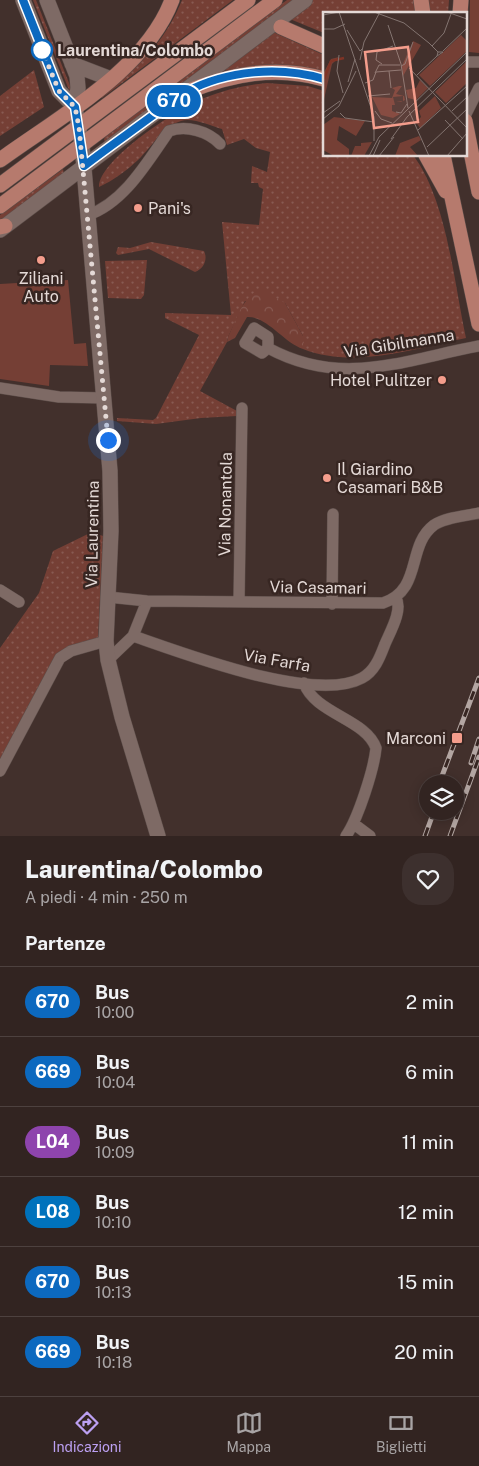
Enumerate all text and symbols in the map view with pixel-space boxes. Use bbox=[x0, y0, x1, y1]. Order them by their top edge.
inset map bbox=[323, 12, 466, 156]
marker: Laurentina/Colombo bbox=[31, 39, 53, 61]
place label: Laurentina/Colombo bbox=[57, 41, 213, 60]
line badge: 670 bbox=[145, 85, 203, 117]
text: 670 bbox=[157, 90, 191, 111]
place label: Pani's bbox=[148, 199, 191, 218]
marker: Pani's bbox=[132, 202, 144, 214]
marker: Ziliani Auto bbox=[35, 254, 47, 266]
place label: Ziliani Auto bbox=[19, 269, 63, 306]
street label: Via Gibilmanna bbox=[342, 325, 456, 362]
place label: Hotel Pulitzer bbox=[330, 371, 432, 390]
marker: Hotel Pulitzer bbox=[436, 374, 448, 386]
your location bbox=[96, 428, 121, 453]
street label: Via Nonantola bbox=[215, 452, 236, 556]
place label: Il Giardino Casamari B&B bbox=[337, 460, 443, 497]
marker: Il Giardino Casamari B&B bbox=[321, 472, 333, 484]
street label: Via Laurentina bbox=[82, 480, 103, 588]
street label: Via Casamari bbox=[269, 577, 367, 598]
street label: Via Farfa bbox=[242, 645, 312, 676]
place label: Marconi bbox=[386, 729, 446, 748]
marker: Marconi bbox=[450, 731, 464, 745]
map controls bbox=[419, 775, 464, 820]
button: layers bbox=[419, 775, 464, 820]
button: heart bbox=[402, 853, 454, 905]
text: Laurentina/Colombo bbox=[25, 855, 263, 883]
text: A piedi · 4 min · 250 m bbox=[25, 888, 187, 907]
text: Partenze bbox=[25, 932, 106, 954]
text: Bus bbox=[95, 981, 129, 1003]
text: 670 bbox=[35, 991, 70, 1012]
text: 2 min bbox=[406, 991, 454, 1013]
text: 10:00 bbox=[95, 1003, 134, 1022]
text: Bus bbox=[96, 1051, 130, 1073]
text: 669 bbox=[35, 1061, 71, 1082]
text: 6 min bbox=[405, 1061, 454, 1083]
text: 10:04 bbox=[96, 1073, 135, 1092]
text: Bus bbox=[95, 1121, 129, 1143]
text: L04 bbox=[36, 1131, 69, 1152]
text: 11 min bbox=[402, 1131, 454, 1153]
text: 10:09 bbox=[95, 1143, 135, 1162]
text: Bus bbox=[95, 1191, 129, 1213]
text: L08 bbox=[35, 1201, 70, 1222]
text: 12 min bbox=[398, 1201, 454, 1223]
text: 10:10 bbox=[95, 1213, 131, 1232]
text: Bus bbox=[95, 1261, 129, 1283]
text: 670 bbox=[35, 1271, 70, 1292]
text: 15 min bbox=[397, 1271, 454, 1293]
text: 10:13 bbox=[95, 1283, 132, 1302]
text: Bus bbox=[96, 1331, 130, 1353]
text: 669 bbox=[35, 1341, 71, 1362]
text: 20 min bbox=[394, 1341, 454, 1363]
text: 10:18 bbox=[96, 1353, 132, 1372]
tab: Indicazioni bbox=[53, 1409, 121, 1455]
tab: Mappa bbox=[226, 1409, 271, 1455]
tab: Biglietti bbox=[376, 1409, 426, 1455]

